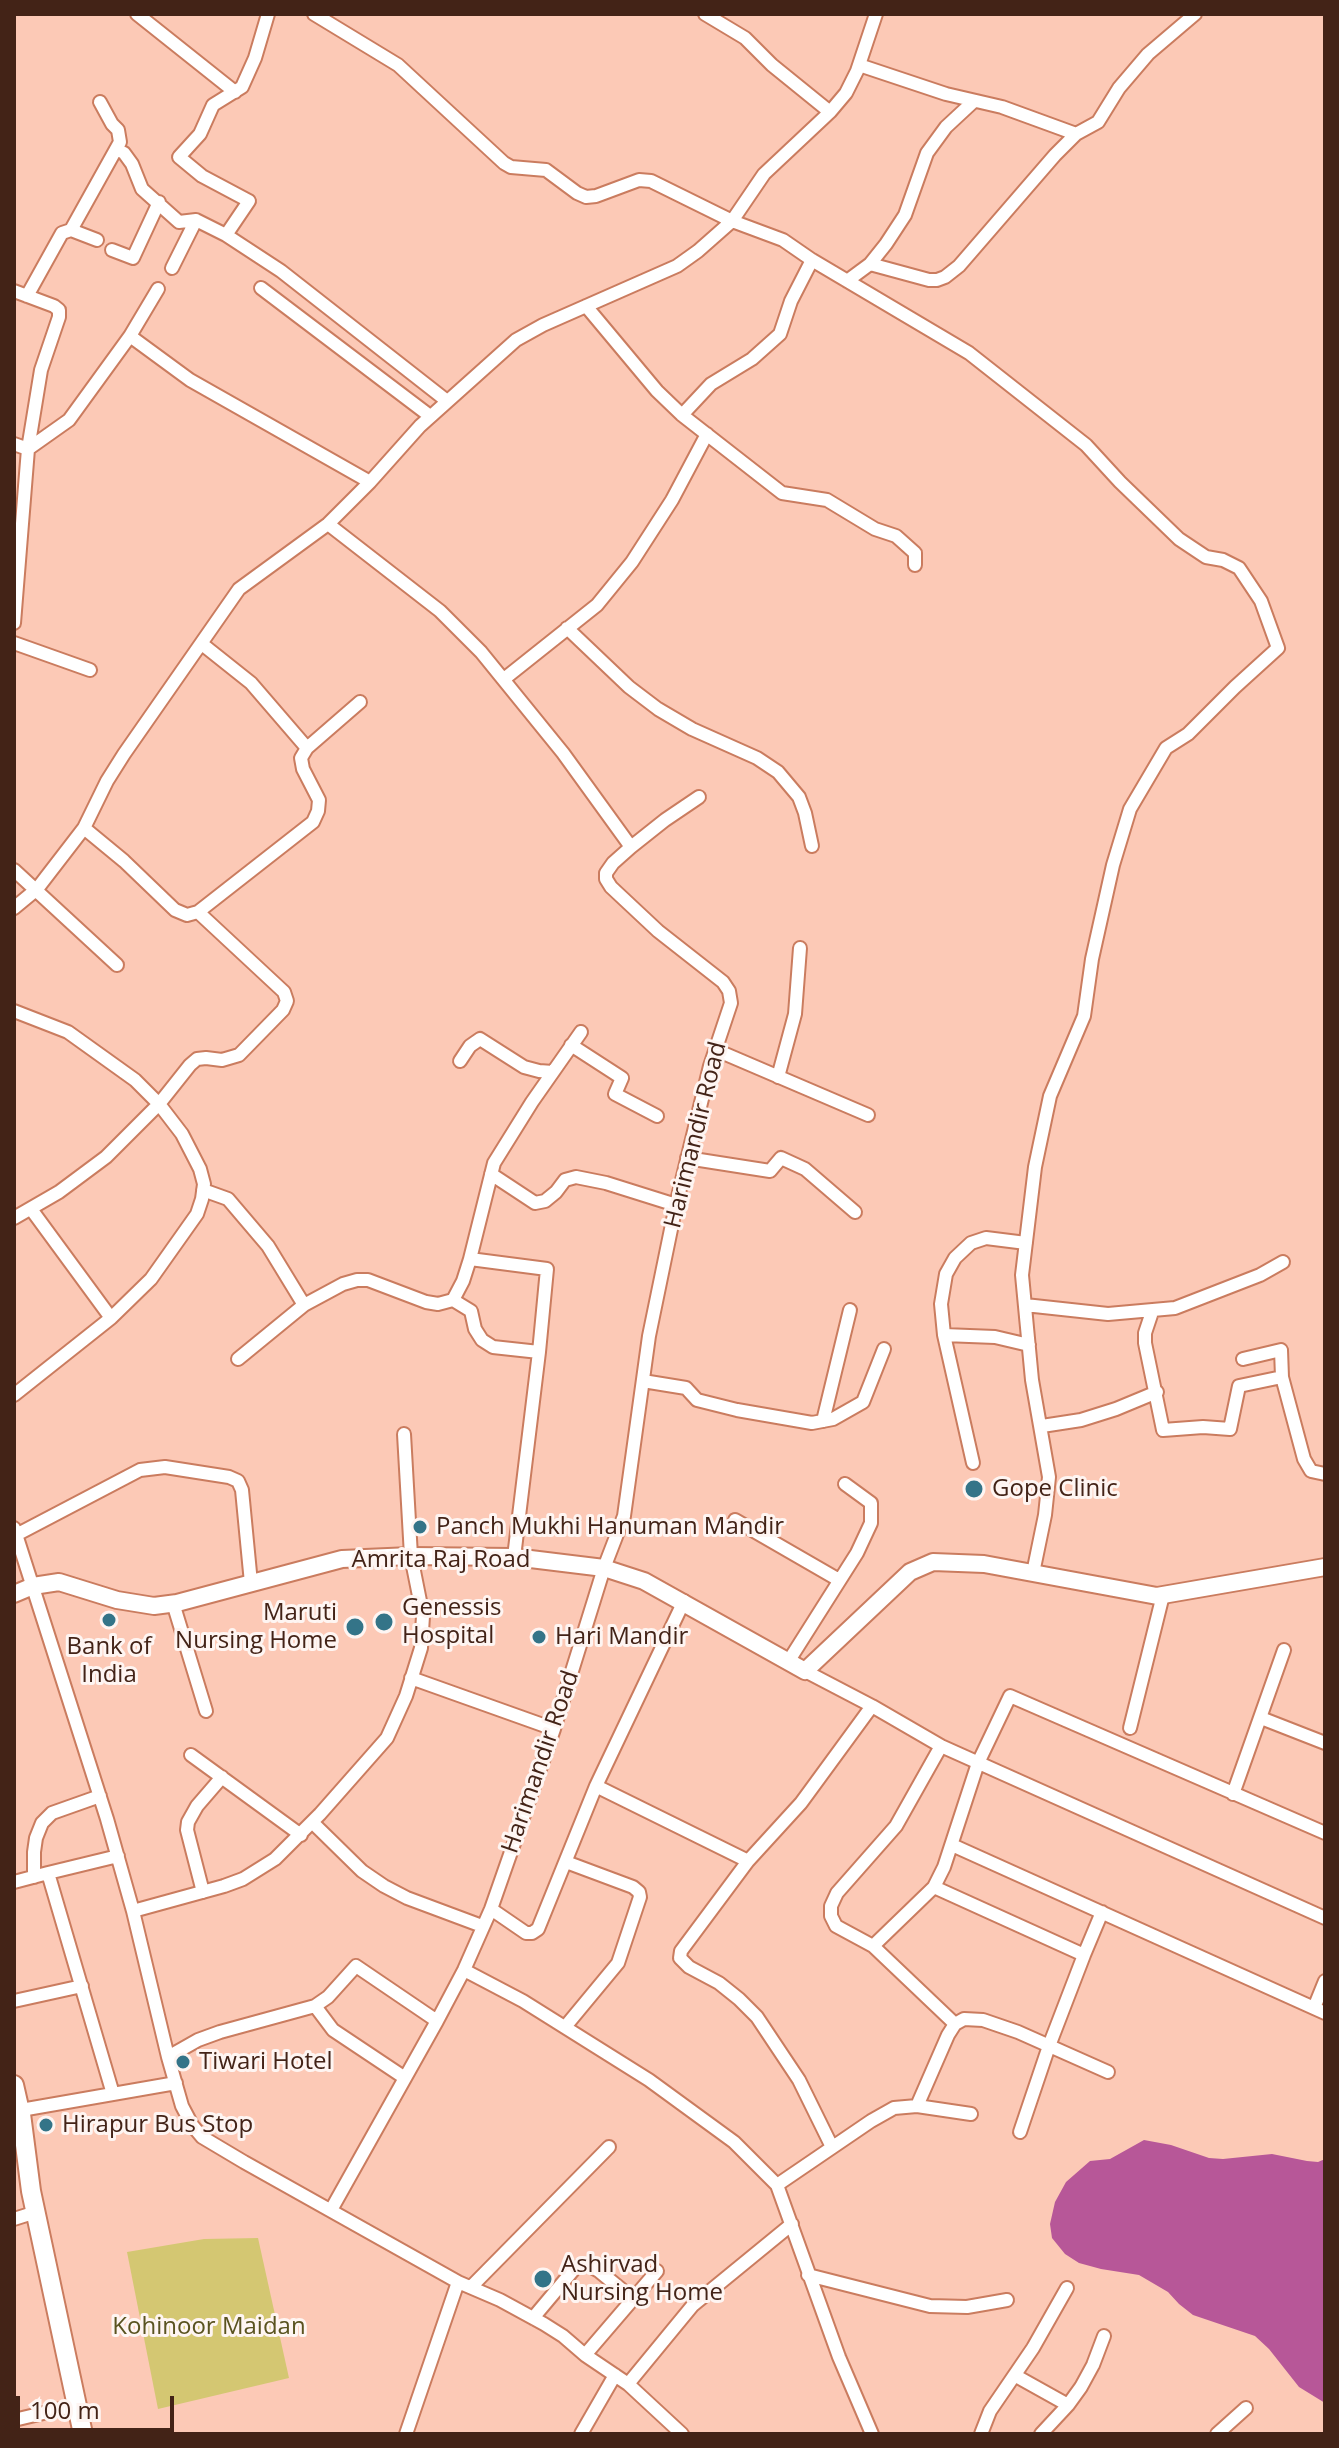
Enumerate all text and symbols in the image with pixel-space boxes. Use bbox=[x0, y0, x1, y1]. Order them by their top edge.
street label: Harimandir Road bbox=[659, 1039, 733, 1231]
place label: Gope Clinic bbox=[992, 1475, 1118, 1503]
marker: Gope Clinic bbox=[963, 1478, 985, 1500]
place label: Panch Mukhi Hanuman Mandir bbox=[436, 1513, 784, 1541]
marker: Panch Mukhi Hanuman Mandir bbox=[411, 1518, 429, 1536]
street label: Amrita Raj Road bbox=[351, 1546, 531, 1574]
place label: Genessis Hospital bbox=[402, 1594, 501, 1650]
place label: Maruti Nursing Home bbox=[175, 1599, 337, 1655]
marker: Bank of India bbox=[100, 1611, 118, 1629]
marker: Genessis Hospital bbox=[373, 1611, 395, 1633]
marker: Maruti Nursing Home bbox=[344, 1616, 366, 1638]
place label: Hari Mandir bbox=[555, 1623, 688, 1651]
marker: Hari Mandir bbox=[530, 1628, 548, 1646]
place label: Bank of India bbox=[67, 1633, 151, 1689]
street label: Harimandir Road bbox=[496, 1667, 586, 1857]
place label: Tiwari Hotel bbox=[199, 2048, 333, 2076]
marker: Tiwari Hotel bbox=[174, 2053, 192, 2071]
place label: Hirapur Bus Stop bbox=[62, 2111, 253, 2139]
marker: Hirapur Bus Stop bbox=[37, 2116, 55, 2134]
place label: Ashirvad Nursing Home bbox=[561, 2251, 723, 2307]
marker: Ashirvad Nursing Home bbox=[532, 2268, 554, 2290]
park label: Kohinoor Maidan bbox=[112, 2313, 306, 2341]
scale bar bbox=[20, 2380, 178, 2430]
text: 100 m bbox=[30, 2393, 100, 2426]

